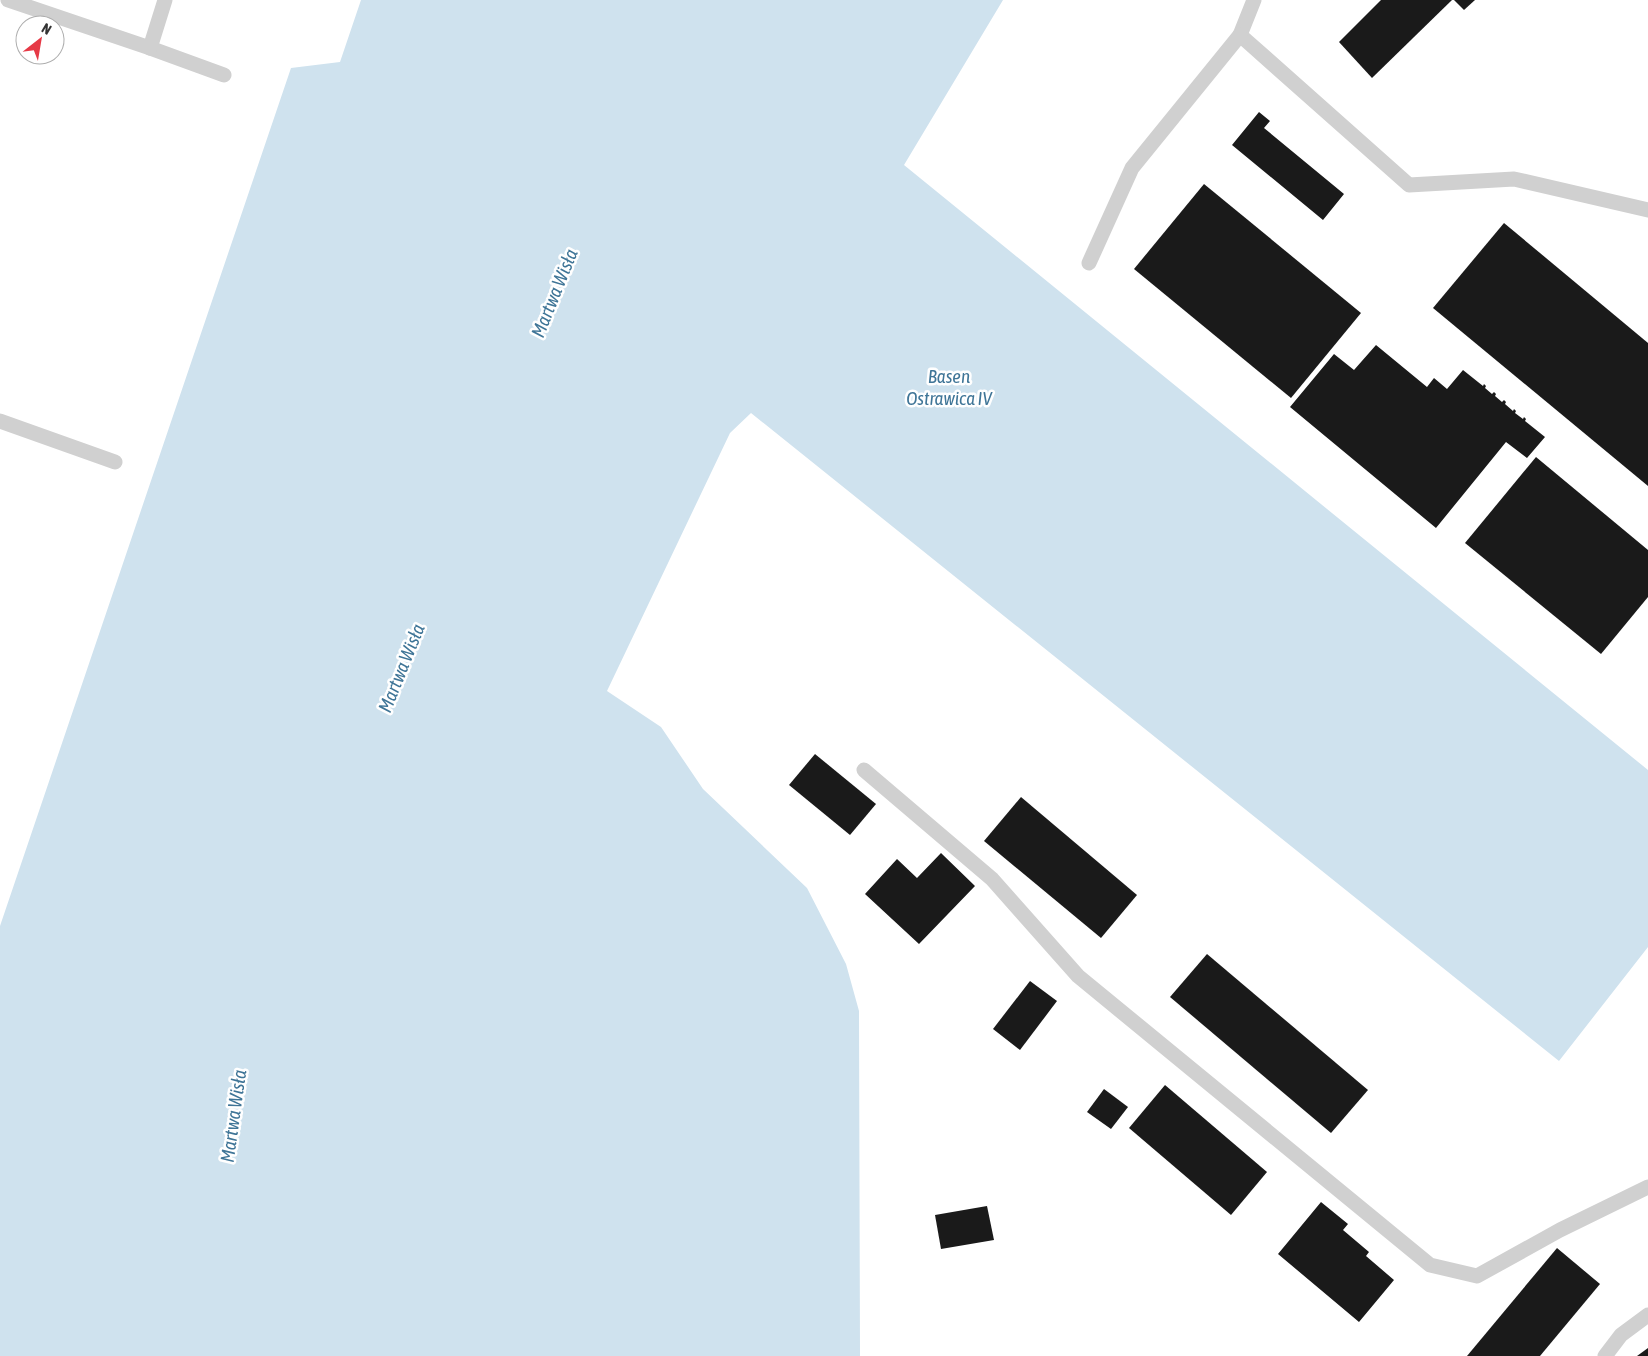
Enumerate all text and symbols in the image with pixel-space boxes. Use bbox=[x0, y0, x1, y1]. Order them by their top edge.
north arrow bbox=[15, 15, 65, 65]
text: N bbox=[39, 20, 54, 38]
water label: Martwa Wisła bbox=[526, 245, 582, 340]
water label: Basen Ostrawica IV bbox=[906, 365, 993, 409]
water label: Martwa Wisła bbox=[373, 620, 429, 715]
water label: Martwa Wisła bbox=[216, 1068, 250, 1164]

